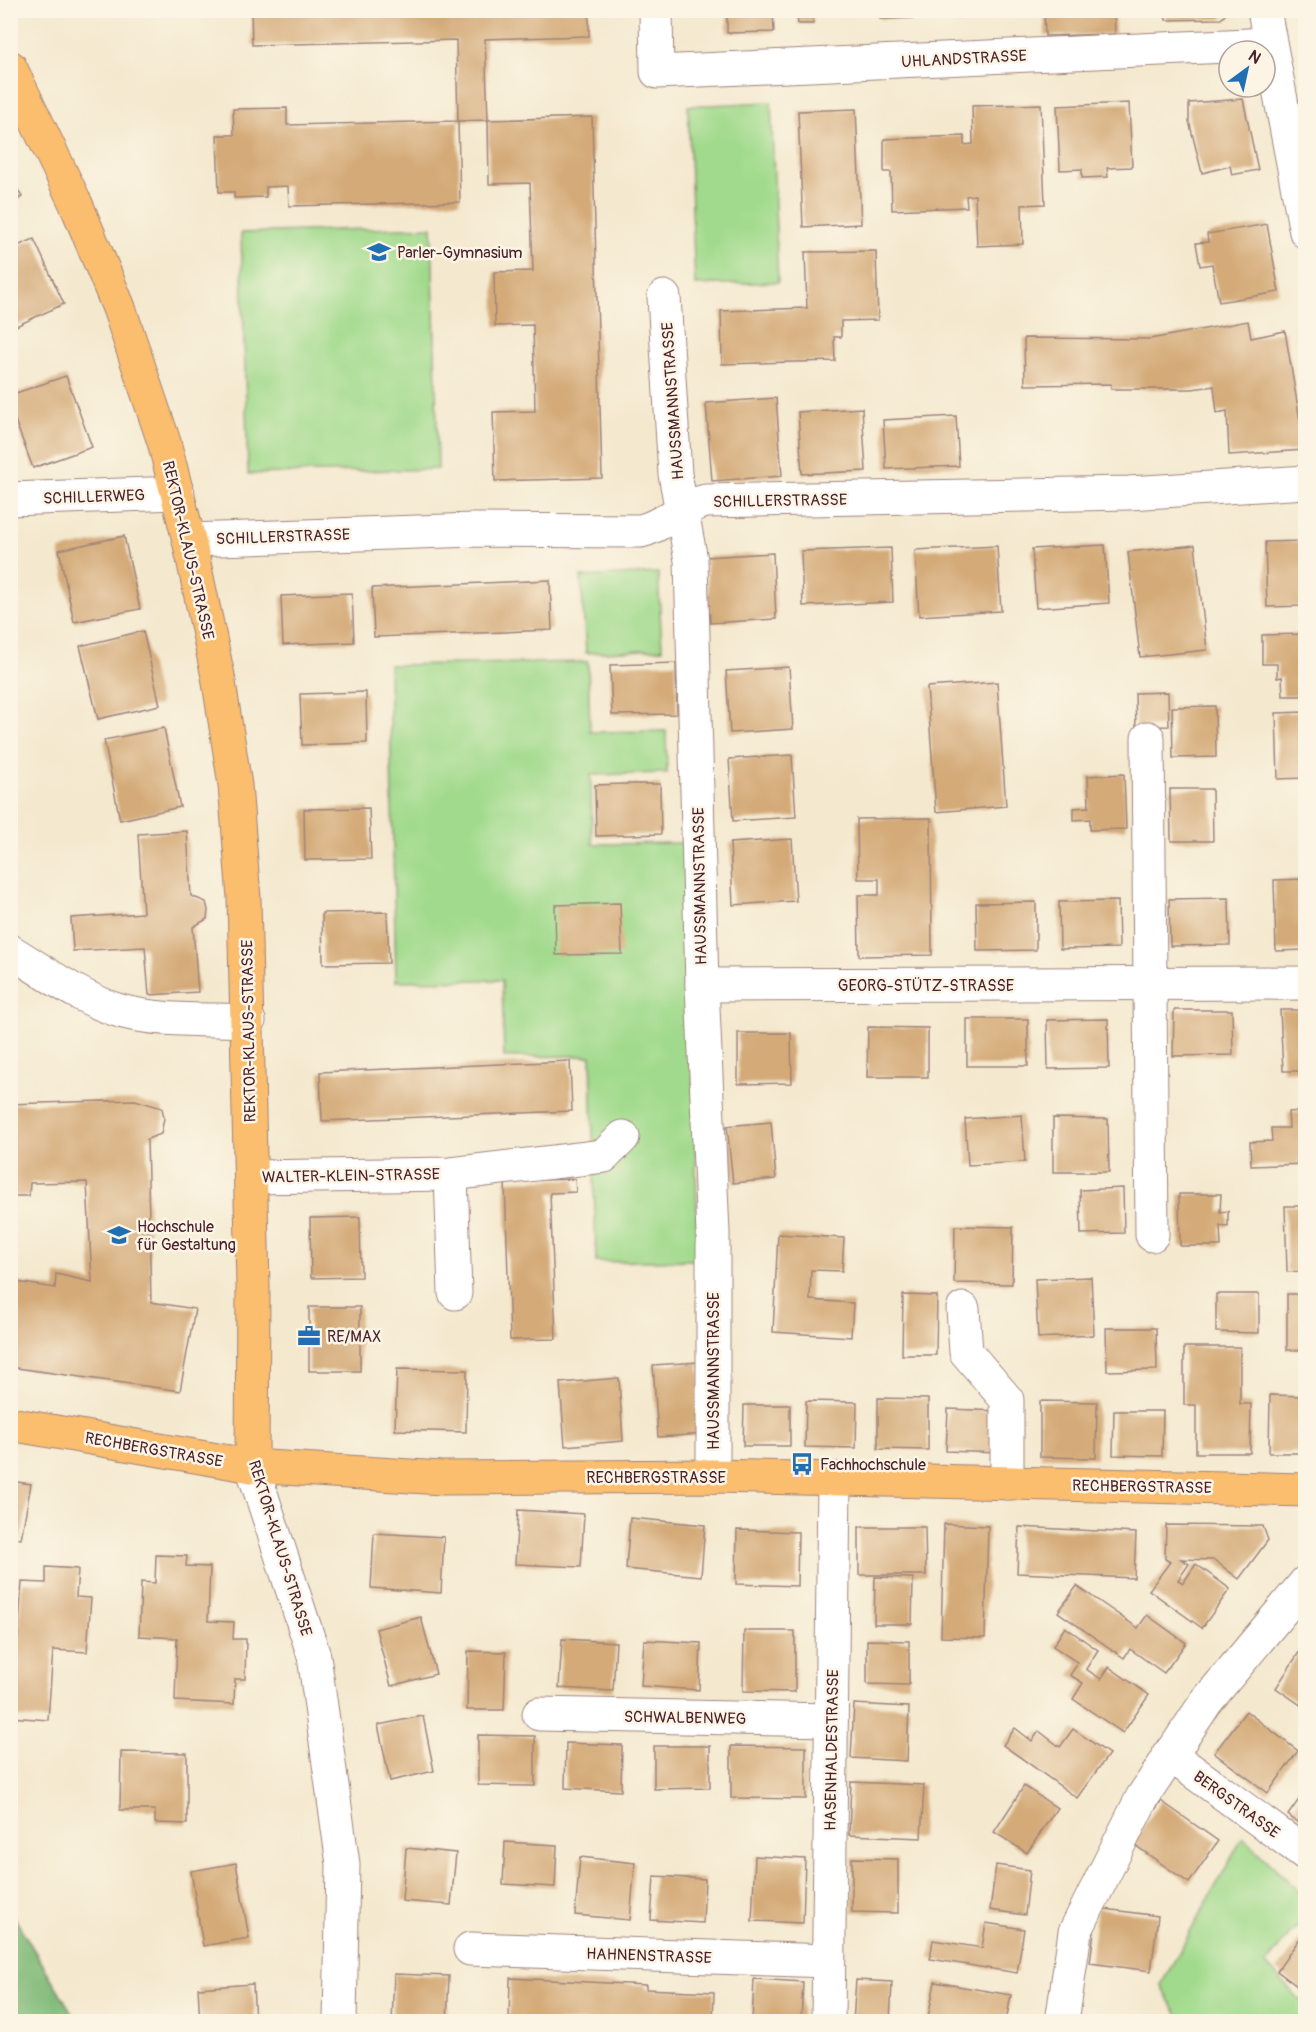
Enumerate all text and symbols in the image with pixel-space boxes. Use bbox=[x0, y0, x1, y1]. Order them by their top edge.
north arrow bbox=[1217, 39, 1277, 99]
street label: UHLANDSTRASSE bbox=[901, 46, 1027, 72]
text: N bbox=[1245, 46, 1265, 69]
school or university icon: Parler-Gymnasium bbox=[366, 239, 392, 265]
place label: Parler-Gymnasium bbox=[397, 243, 523, 263]
street label: HAUSSMANNSTRASSE bbox=[658, 321, 688, 481]
street label: REKTOR-KLAUS-STRASSE bbox=[158, 459, 218, 642]
street label: SCHILLERWEG bbox=[43, 485, 145, 509]
street label: SCHILLERSTRASSE bbox=[713, 490, 847, 512]
street label: SCHILLERSTRASSE bbox=[216, 525, 350, 549]
street label: HAUSSMANNSTRASSE bbox=[689, 807, 711, 965]
street label: REKTOR-KLAUS-STRASSE bbox=[237, 939, 261, 1123]
street label: GEORG-STÜTZ-STRASSE bbox=[838, 976, 1014, 996]
street label: WALTER-KLEIN-STRASSE bbox=[262, 1164, 440, 1188]
place label: Hochschule für Gestaltung bbox=[137, 1217, 236, 1255]
school or university icon: Hochschule für Gestaltung bbox=[106, 1222, 132, 1248]
street label: HAUSSMANNSTRASSE bbox=[704, 1292, 724, 1450]
office icon: RE/MAX bbox=[296, 1323, 322, 1349]
place label: RE/MAX bbox=[327, 1327, 381, 1347]
street label: RECHBERGSTRASSE bbox=[83, 1428, 224, 1472]
bus stop icon: Fachhochschule bbox=[789, 1451, 815, 1477]
place label: Fachhochschule bbox=[820, 1455, 926, 1475]
street label: REKTOR-KLAUS-STRASSE bbox=[244, 1458, 316, 1639]
street label: RECHBERGSTRASSE bbox=[586, 1468, 726, 1488]
street label: RECHBERGSTRASSE bbox=[1072, 1476, 1212, 1498]
street label: HASENHALDESTRASSE bbox=[821, 1669, 843, 1831]
street label: SCHWALBENWEG bbox=[624, 1707, 746, 1729]
street label: BERGSTRASSE bbox=[1189, 1767, 1284, 1843]
street label: HAHNENSTRASSE bbox=[586, 1944, 712, 1968]

